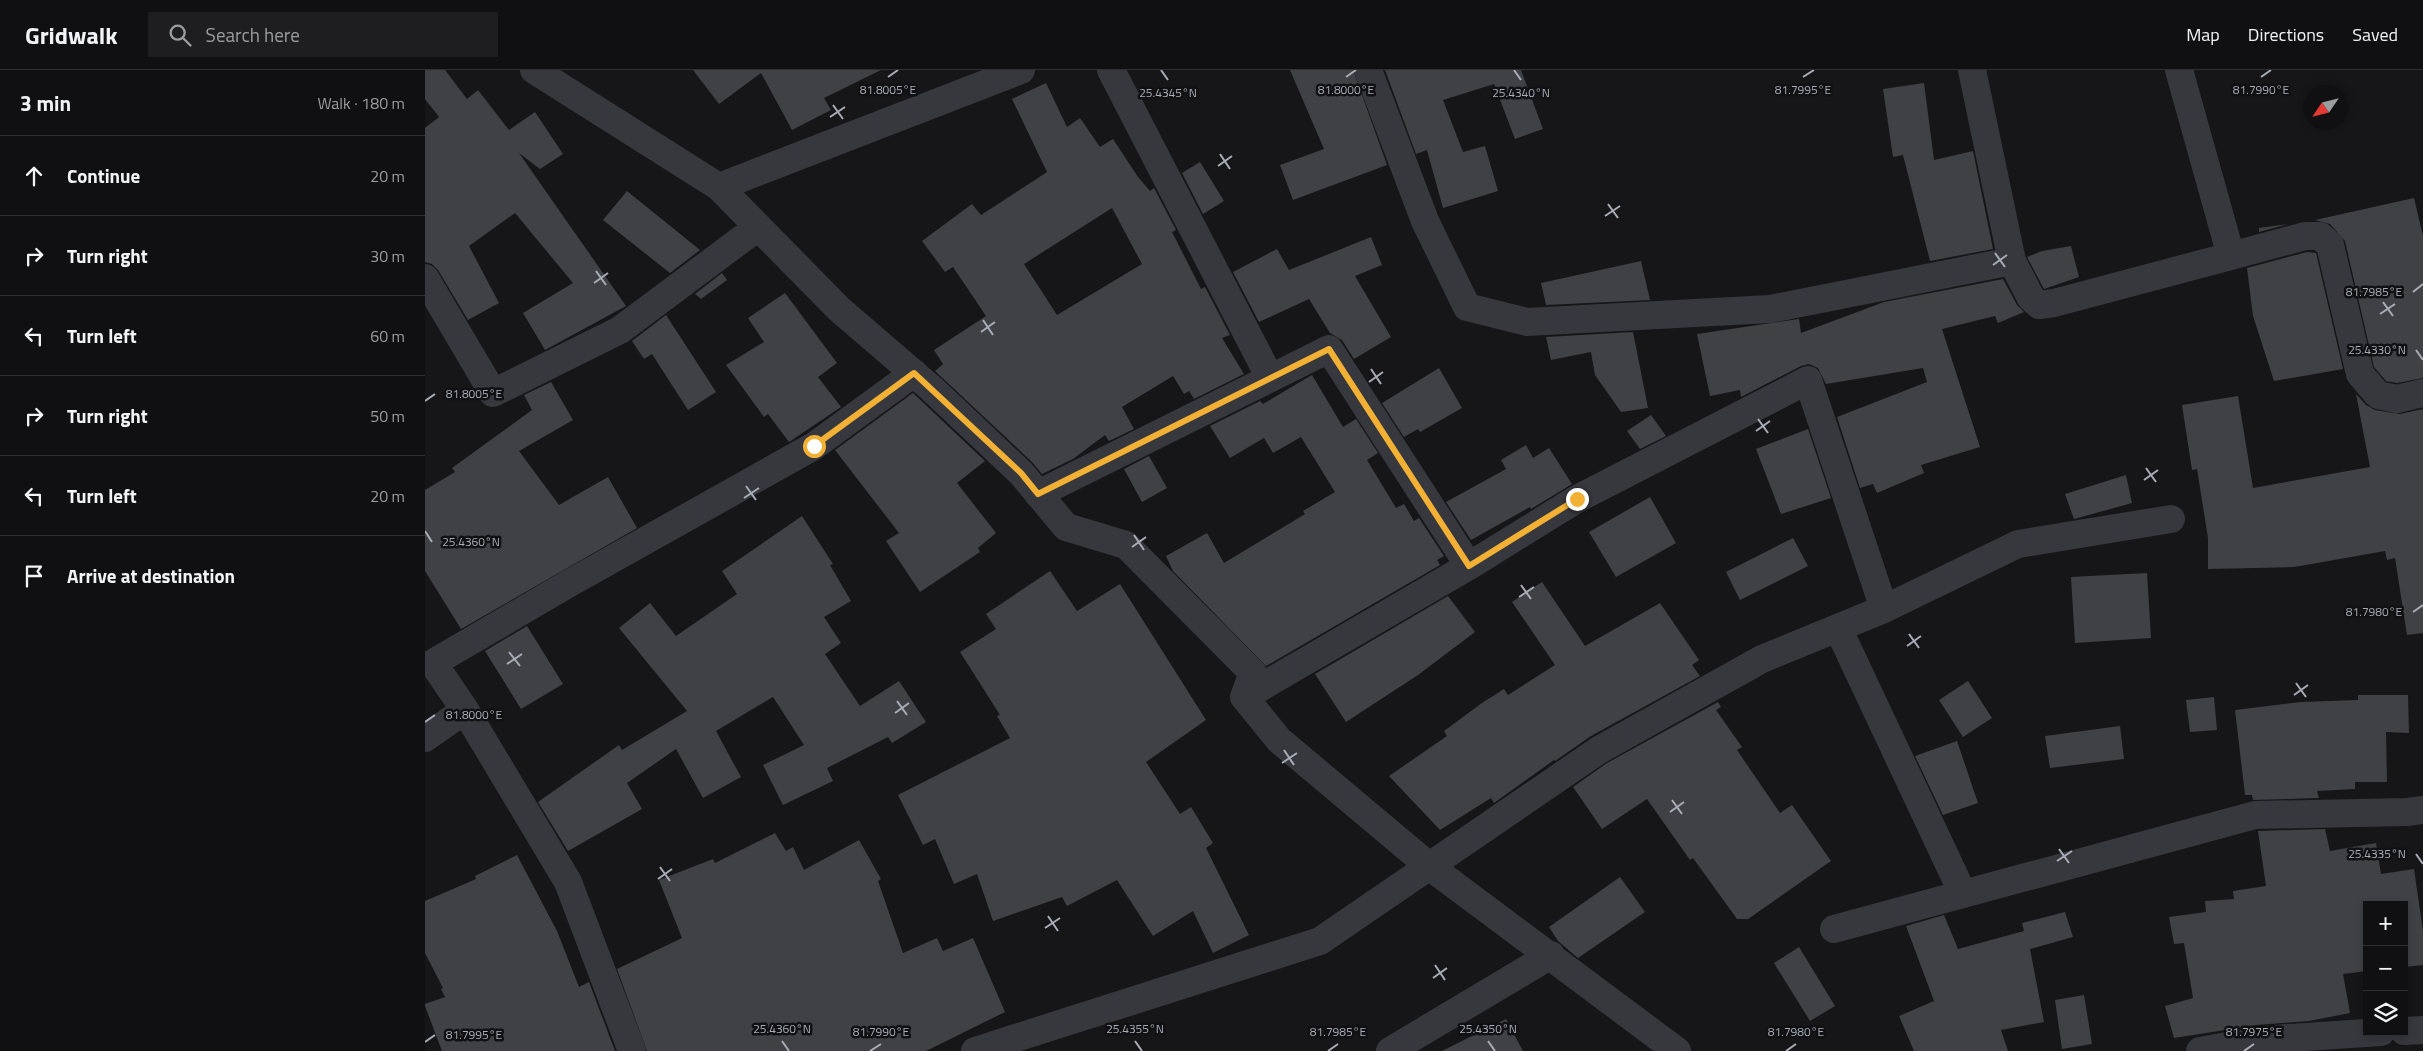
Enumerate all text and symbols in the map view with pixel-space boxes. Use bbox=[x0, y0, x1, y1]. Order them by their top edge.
search box bbox=[148, 12, 498, 57]
text: Gridwalk bbox=[25, 17, 118, 53]
text: Search here bbox=[206, 20, 300, 49]
icon: search bbox=[166, 21, 194, 49]
text: Map bbox=[2186, 21, 2220, 48]
text: Directions bbox=[2248, 21, 2324, 48]
text: Saved bbox=[2352, 21, 2398, 48]
text: 81.8005°E bbox=[860, 80, 916, 99]
text: 81.8000°E bbox=[1318, 80, 1374, 99]
text: 81.7995°E bbox=[1775, 80, 1831, 99]
text: 81.7990°E bbox=[2233, 80, 2289, 99]
text: 25.4345°N bbox=[1139, 83, 1197, 102]
text: 25.4340°N bbox=[1492, 83, 1550, 102]
north arrow bbox=[2303, 85, 2348, 130]
text: 3 min bbox=[20, 87, 71, 119]
text: Walk · 180 m bbox=[317, 91, 405, 115]
text: Continue bbox=[67, 161, 140, 190]
icon: ahead bbox=[20, 162, 48, 190]
text: 20 m bbox=[370, 164, 405, 188]
text: Turn right bbox=[67, 241, 148, 270]
icon: right bbox=[20, 242, 48, 270]
text: 30 m bbox=[370, 244, 405, 268]
text: 81.7985°E bbox=[2346, 282, 2402, 301]
text: Turn left bbox=[67, 321, 137, 350]
icon: left bbox=[20, 322, 48, 350]
text: 60 m bbox=[370, 324, 405, 348]
text: 25.4330°N bbox=[2348, 340, 2406, 359]
text: 81.8005°E bbox=[446, 384, 502, 403]
text: Turn right bbox=[67, 401, 148, 430]
icon: right bbox=[20, 402, 48, 430]
text: 50 m bbox=[370, 404, 405, 428]
route start bbox=[803, 435, 826, 458]
text: Turn left bbox=[67, 481, 137, 510]
icon: left bbox=[20, 482, 48, 510]
text: 20 m bbox=[370, 484, 405, 508]
route end bbox=[1566, 488, 1589, 511]
text: 25.4360°N bbox=[442, 532, 500, 551]
text: Arrive at destination bbox=[67, 561, 235, 590]
icon: arrive bbox=[20, 562, 48, 590]
text: 81.7980°E bbox=[2346, 602, 2402, 621]
text: 81.8000°E bbox=[446, 705, 502, 724]
text: 25.4335°N bbox=[2348, 844, 2406, 863]
map controls bbox=[2363, 901, 2408, 1036]
button: + bbox=[2363, 901, 2408, 946]
button: − bbox=[2363, 946, 2408, 991]
button: layers bbox=[2363, 991, 2408, 1036]
text: 25.4360°N bbox=[753, 1019, 811, 1038]
text: 25.4355°N bbox=[1106, 1019, 1164, 1038]
text: 25.4350°N bbox=[1459, 1019, 1517, 1038]
text: 81.7990°E bbox=[853, 1022, 909, 1041]
text: 81.7985°E bbox=[1310, 1022, 1366, 1041]
text: 81.7980°E bbox=[1768, 1022, 1824, 1041]
text: 81.7975°E bbox=[2226, 1022, 2282, 1041]
text: 81.7995°E bbox=[446, 1025, 502, 1044]

